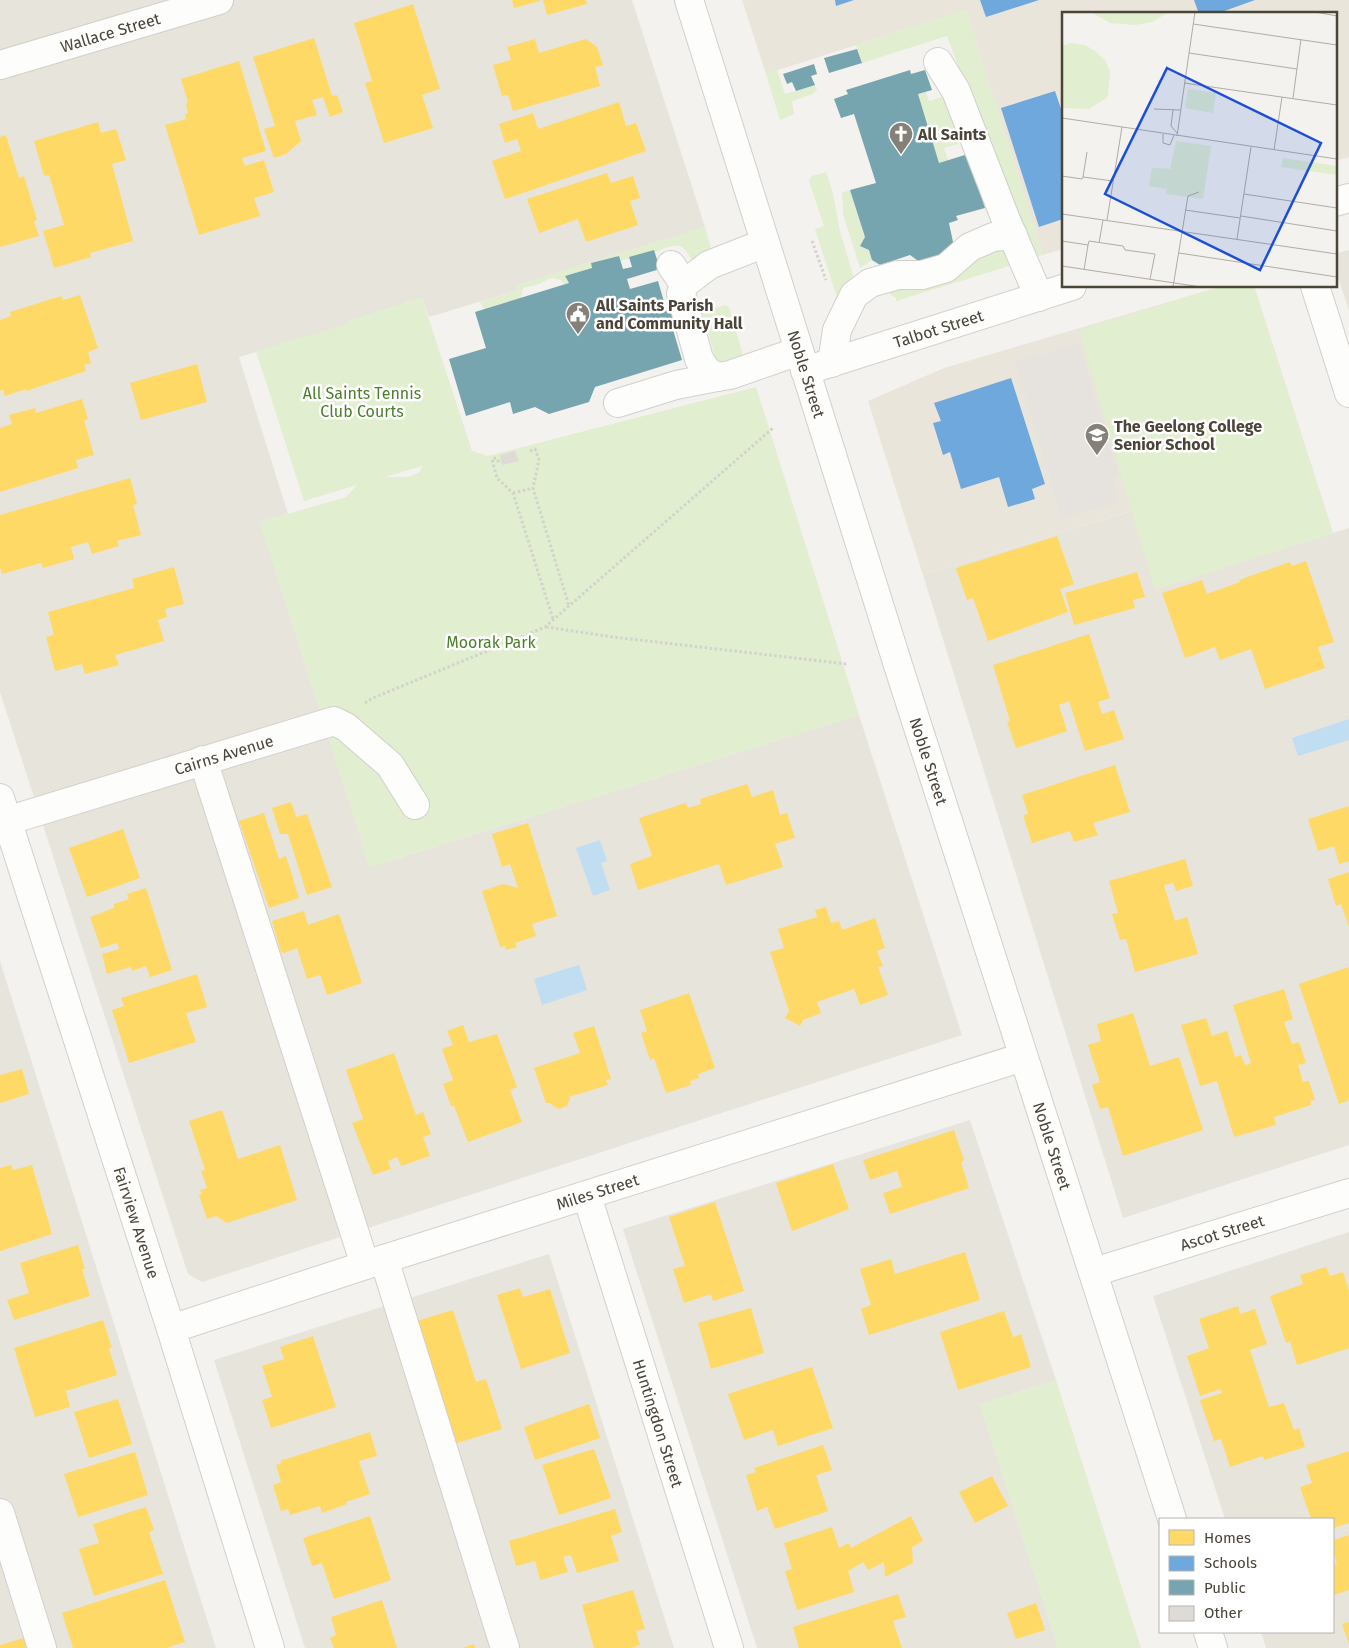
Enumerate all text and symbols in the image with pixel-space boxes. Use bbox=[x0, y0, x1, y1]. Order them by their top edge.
street label: Wallace Street bbox=[58, 9, 163, 57]
inset map bbox=[1062, 12, 1336, 288]
church icon: All Saints bbox=[888, 121, 914, 155]
place label: All Saints bbox=[917, 125, 987, 144]
place label: All Saints Parish and Community Hall bbox=[595, 296, 743, 333]
public building icon: All Saints Parish and Community Hall bbox=[565, 301, 591, 335]
street label: Talbot Street bbox=[891, 306, 986, 352]
street label: Noble Street bbox=[783, 328, 829, 421]
park label: All Saints Tennis Club Courts bbox=[303, 384, 421, 421]
place label: The Geelong College Senior School bbox=[1114, 417, 1262, 454]
school or university icon: The Geelong College Senior School bbox=[1084, 422, 1110, 456]
park label: Moorak Park bbox=[446, 633, 536, 652]
street label: Noble Street bbox=[905, 715, 951, 808]
street label: Cairns Avenue bbox=[172, 731, 276, 779]
street label: Noble Street bbox=[1029, 1100, 1075, 1192]
street label: Fairview Avenue bbox=[109, 1164, 163, 1281]
street label: Miles Street bbox=[554, 1170, 641, 1214]
street label: Ascot Street bbox=[1178, 1211, 1267, 1255]
street label: Huntingdon Street bbox=[629, 1357, 687, 1490]
legend bbox=[1159, 1518, 1334, 1633]
text: Homes bbox=[1204, 1529, 1251, 1547]
text: Schools bbox=[1204, 1554, 1257, 1572]
text: Public bbox=[1204, 1579, 1246, 1597]
text: Other bbox=[1204, 1604, 1243, 1622]

